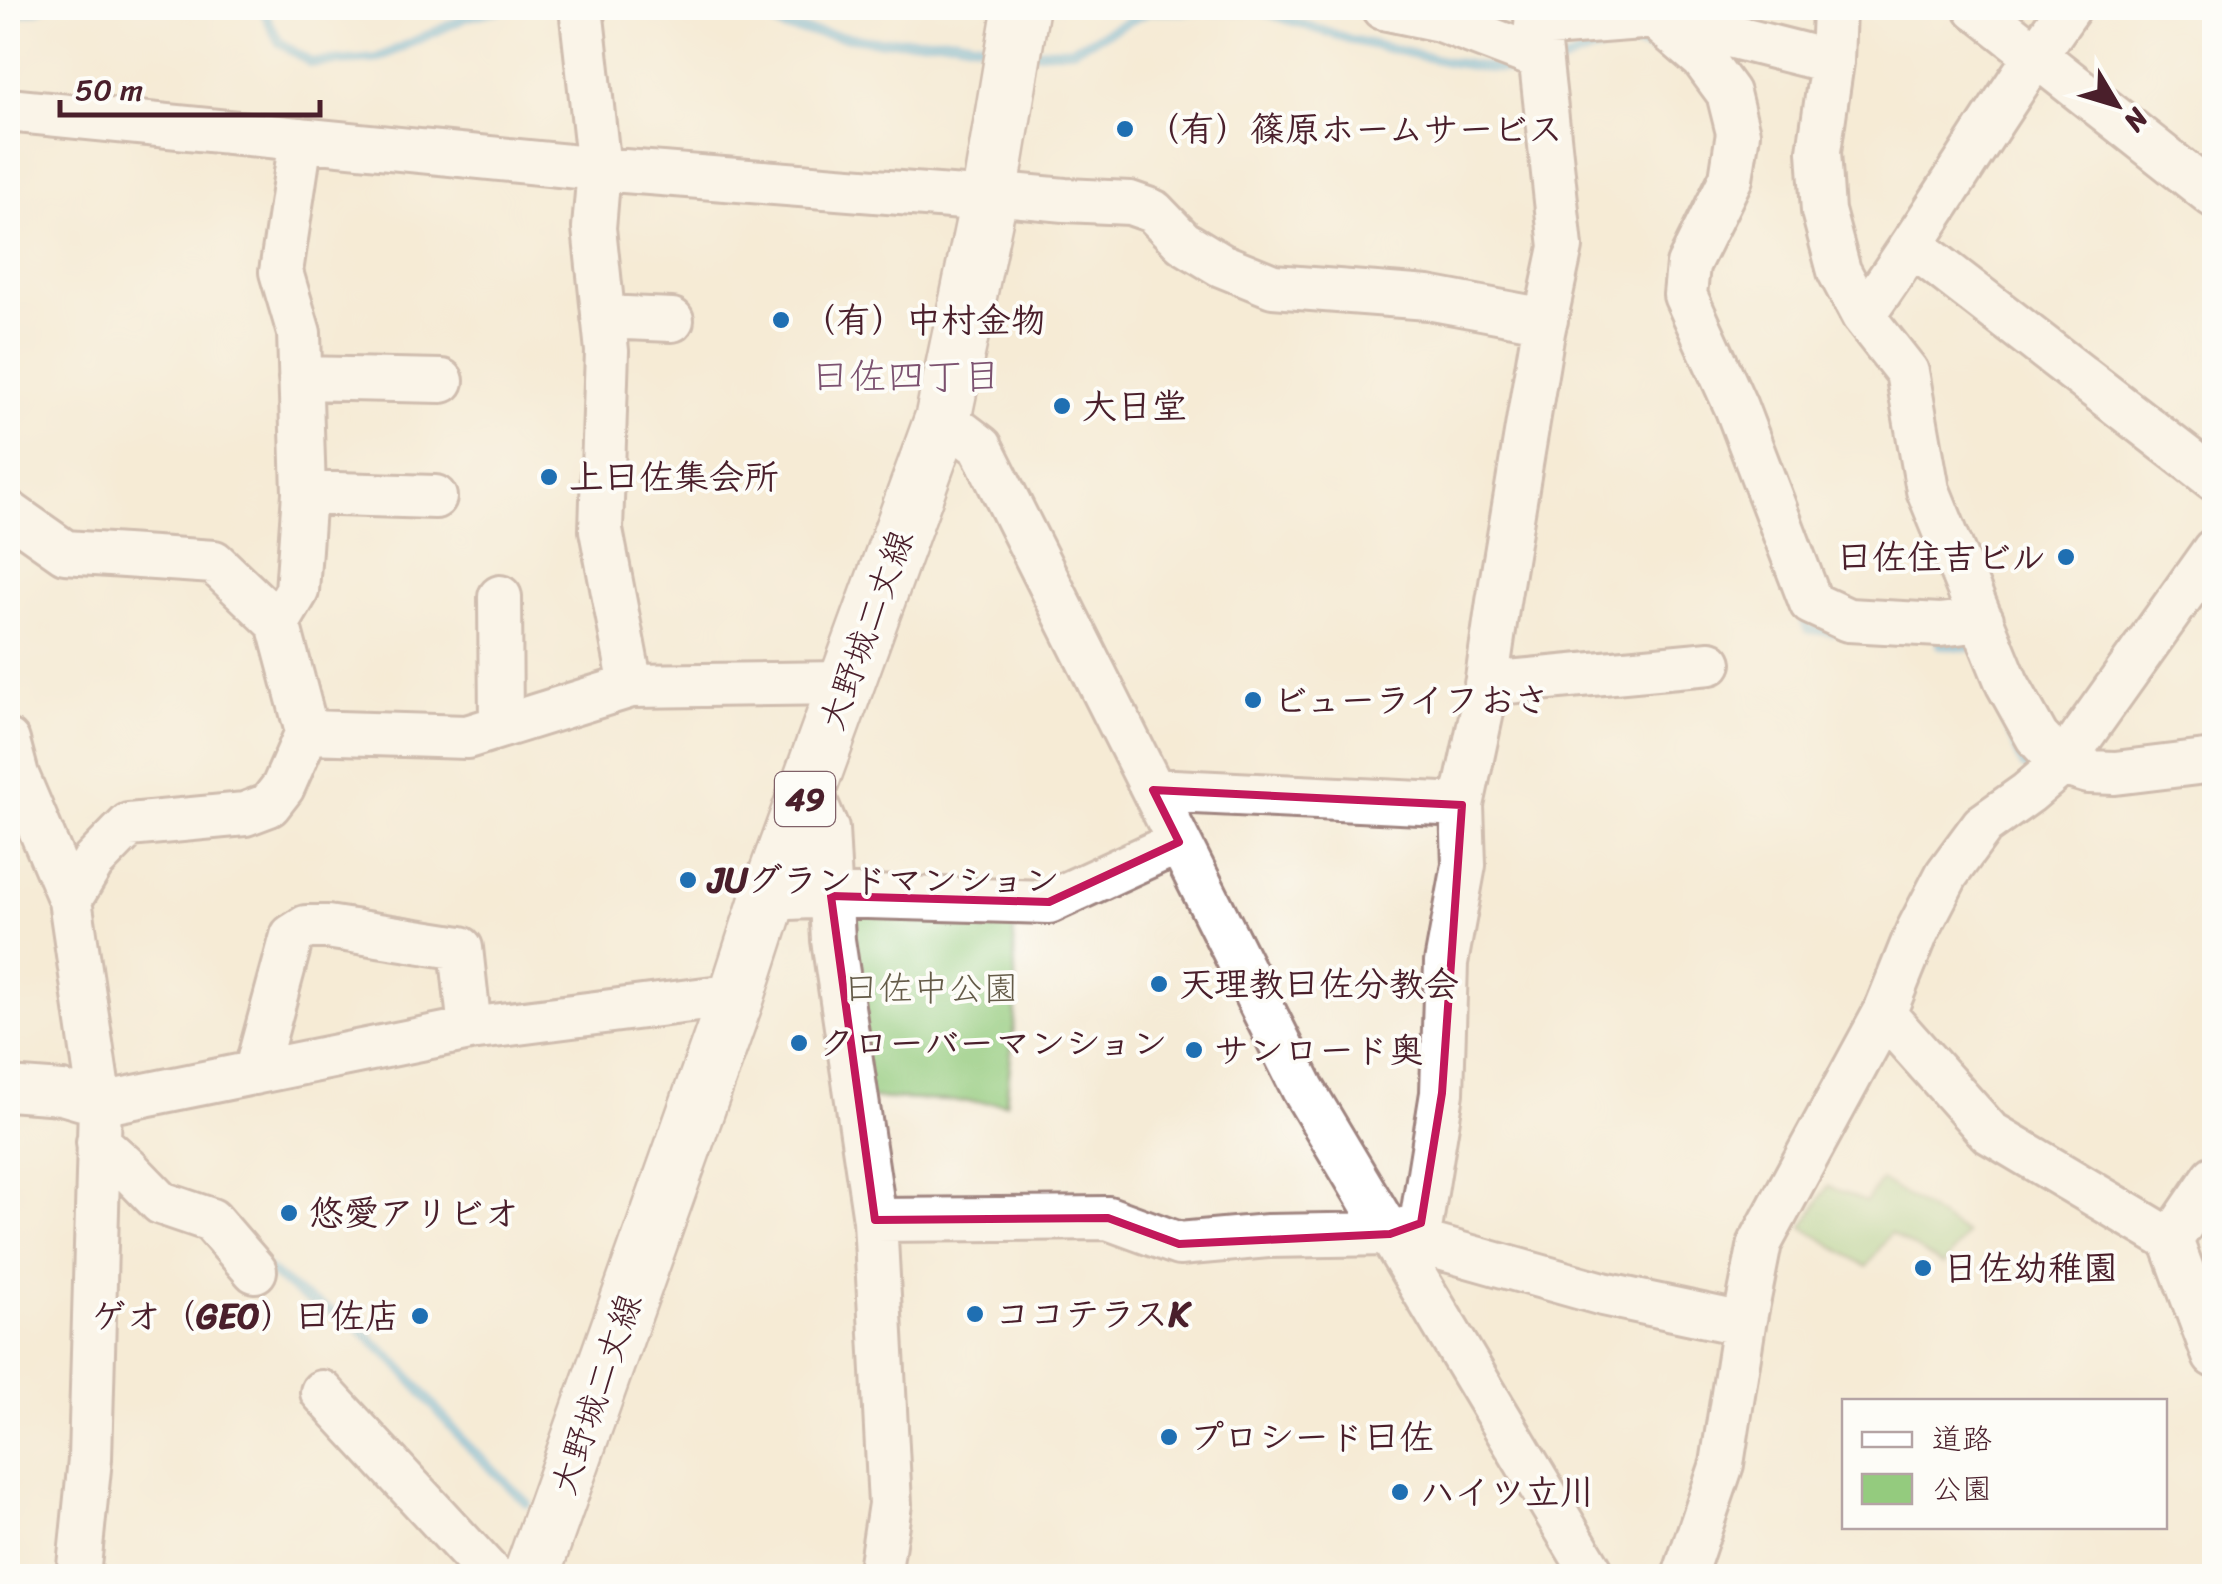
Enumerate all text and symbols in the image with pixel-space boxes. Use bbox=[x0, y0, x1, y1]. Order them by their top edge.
scale bar bbox=[60, 55, 320, 117]
north arrow bbox=[2067, 55, 2167, 155]
text: 50 m bbox=[75, 63, 143, 117]
text: N bbox=[2111, 97, 2162, 143]
place label: （有）篠原ホームサービス bbox=[1145, 98, 1563, 160]
marker: （有）篠原ホームサービス bbox=[1114, 118, 1136, 140]
place label: （有）中村金物 bbox=[801, 289, 1046, 351]
marker: （有）中村金物 bbox=[770, 309, 792, 331]
district label: 曰佐四丁目 bbox=[811, 343, 1001, 410]
place label: 大日堂 bbox=[1082, 375, 1187, 437]
marker: 大日堂 bbox=[1051, 395, 1073, 417]
place label: 上曰佐集会所 bbox=[569, 446, 779, 508]
marker: 上曰佐集会所 bbox=[538, 466, 560, 488]
street label: 大野城二丈線 bbox=[801, 521, 931, 739]
place label: 曰佐住吉ビル bbox=[1837, 526, 2046, 588]
marker: 曰佐住吉ビル bbox=[2055, 546, 2077, 568]
place label: ビューライフおさ bbox=[1273, 669, 1550, 731]
marker: ビューライフおさ bbox=[1242, 689, 1264, 711]
road number: 49 bbox=[775, 772, 835, 826]
place label: JUグランドマンション bbox=[706, 849, 1060, 911]
marker: JUグランドマンション bbox=[677, 869, 699, 891]
place label: 天理教曰佐分教会 bbox=[1179, 953, 1459, 1015]
park label: 曰佐中公園 bbox=[843, 957, 1019, 1019]
marker: 天理教曰佐分教会 bbox=[1148, 973, 1170, 995]
place label: クローバーマンション bbox=[819, 1012, 1168, 1074]
place label: サンロード奥 bbox=[1214, 1019, 1424, 1081]
marker: クローバーマンション bbox=[788, 1032, 810, 1054]
marker: サンロード奥 bbox=[1183, 1039, 1205, 1061]
place label: 悠愛アリビオ bbox=[309, 1182, 519, 1244]
marker: 悠愛アリビオ bbox=[278, 1202, 300, 1224]
place label: 日佐幼稚園 bbox=[1943, 1237, 2118, 1299]
marker: 日佐幼稚園 bbox=[1912, 1257, 1934, 1279]
place label: ココテラスK bbox=[995, 1283, 1193, 1345]
place label: ゲオ（GEO）曰佐店 bbox=[91, 1285, 400, 1347]
street label: 大野城二丈線 bbox=[533, 1285, 659, 1503]
marker: ココテラスK bbox=[964, 1303, 986, 1325]
marker: ゲオ（GEO）曰佐店 bbox=[409, 1305, 431, 1327]
legend bbox=[1842, 1399, 2167, 1529]
place label: プロシード曰佐 bbox=[1189, 1406, 1434, 1468]
text: 道路 bbox=[1932, 1412, 1992, 1466]
marker: プロシード曰佐 bbox=[1158, 1426, 1180, 1448]
place label: ハイツ立川 bbox=[1420, 1461, 1595, 1523]
text: 公園 bbox=[1932, 1462, 1992, 1516]
marker: ハイツ立川 bbox=[1389, 1481, 1411, 1503]

